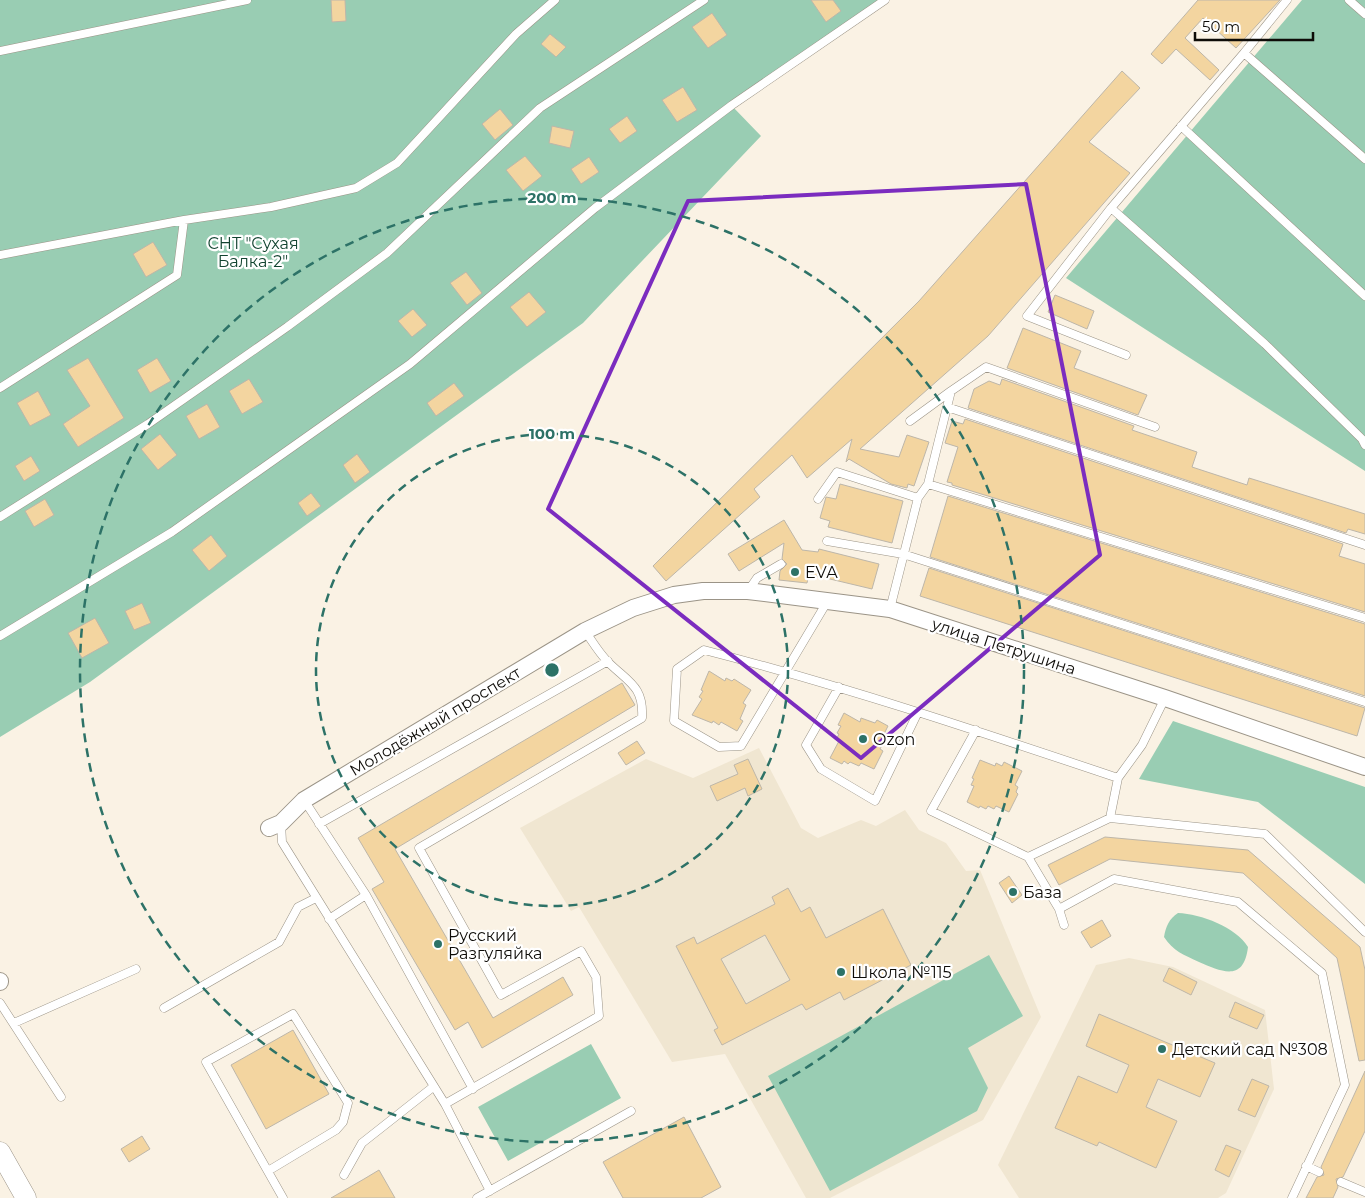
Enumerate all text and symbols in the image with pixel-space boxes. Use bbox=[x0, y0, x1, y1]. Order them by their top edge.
scale bar bbox=[1195, 10, 1312, 42]
text: 50 m bbox=[1202, 17, 1240, 36]
text: 200 m bbox=[527, 188, 577, 207]
park label: СНТ "Сухая Балка-2" bbox=[207, 234, 299, 271]
text: 100 m bbox=[529, 424, 575, 443]
place label: EVA bbox=[805, 563, 838, 582]
marker: EVA bbox=[789, 566, 801, 578]
street label: улица Петрушина bbox=[929, 614, 1078, 679]
centre of rings bbox=[543, 661, 561, 679]
street label: Молодёжный проспект bbox=[346, 663, 524, 780]
place label: Ozon bbox=[873, 730, 915, 749]
marker: Ozon bbox=[857, 733, 869, 745]
place label: База bbox=[1023, 883, 1062, 902]
marker: База bbox=[1007, 886, 1019, 898]
place label: Русский Разгуляйка bbox=[448, 926, 542, 963]
marker: Русский Разгуляйка bbox=[432, 938, 444, 950]
place label: Школа №115 bbox=[851, 963, 952, 982]
marker: Школа №115 bbox=[835, 966, 847, 978]
place label: Детский сад №308 bbox=[1172, 1040, 1328, 1059]
marker: Детский сад №308 bbox=[1156, 1043, 1168, 1055]

